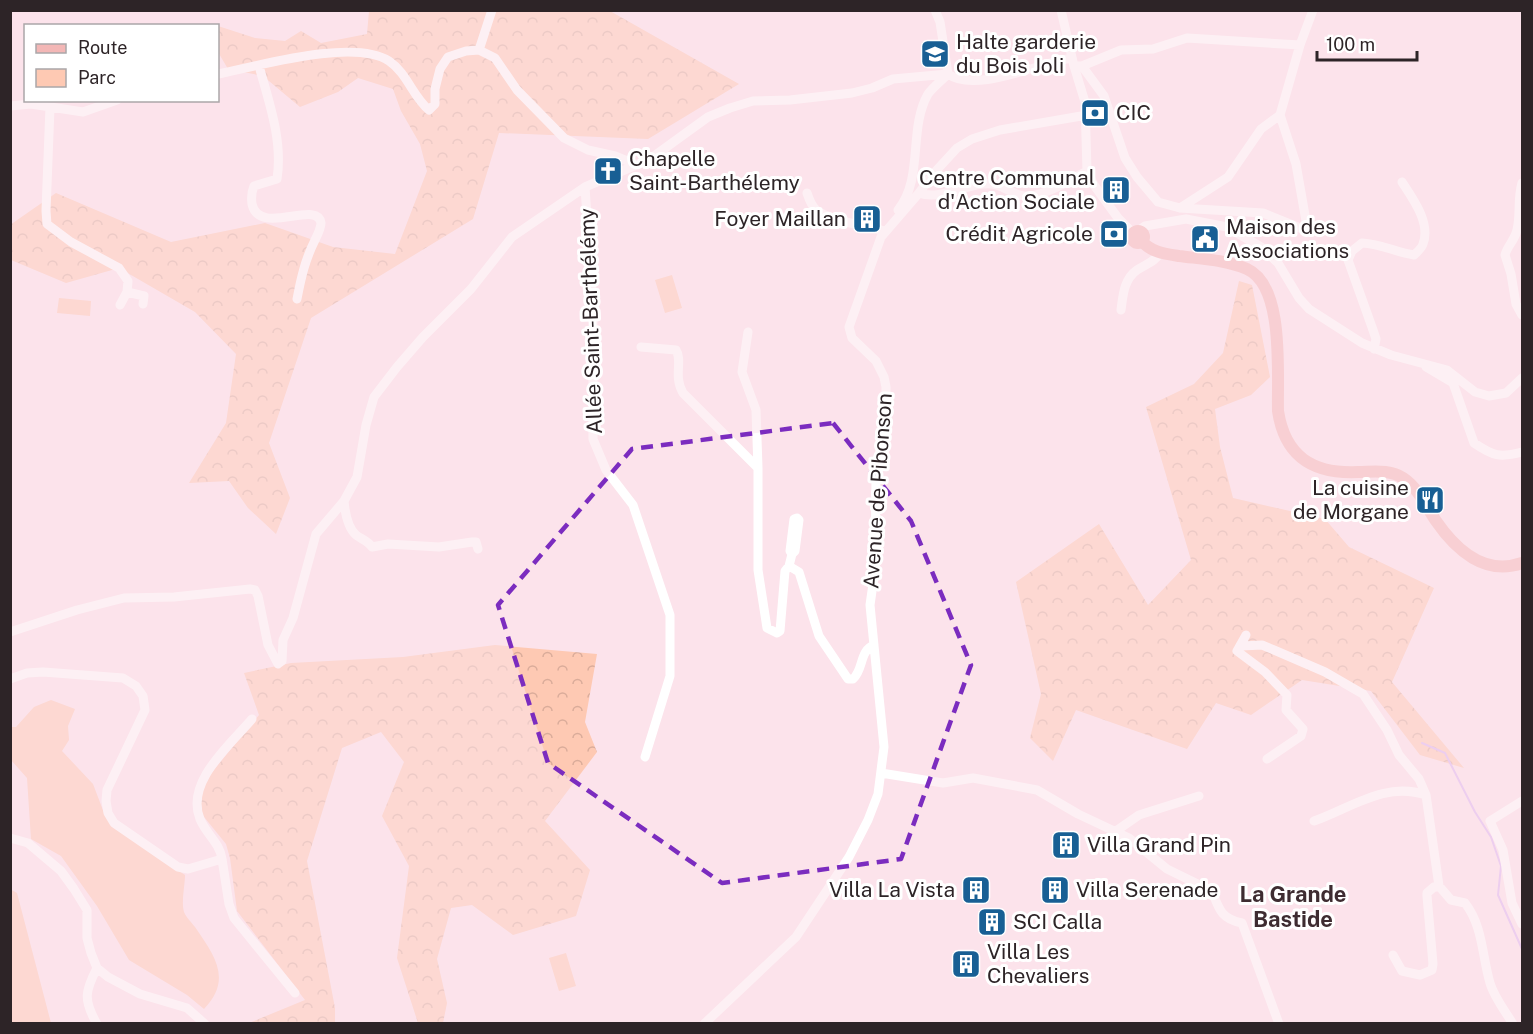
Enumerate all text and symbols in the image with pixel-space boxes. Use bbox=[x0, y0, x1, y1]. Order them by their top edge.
legend bbox=[24, 24, 219, 102]
scale bar bbox=[1317, 24, 1418, 62]
place label: Halte garderie du Bois Joli bbox=[956, 29, 1096, 78]
text: 100 m bbox=[1326, 34, 1375, 55]
text: Route bbox=[78, 37, 127, 58]
school or university icon: Halte garderie du Bois Joli bbox=[919, 38, 951, 70]
text: Parc bbox=[78, 67, 116, 88]
bank icon: CIC bbox=[1079, 97, 1111, 129]
place label: CIC bbox=[1116, 100, 1151, 125]
place label: Chapelle Saint-Barthélemy bbox=[629, 146, 800, 195]
church icon: Chapelle Saint-Barthélemy bbox=[592, 155, 624, 187]
place label: Centre Communal d'Action Sociale bbox=[919, 165, 1095, 214]
building icon: Centre Communal d'Action Sociale bbox=[1100, 174, 1132, 206]
building icon: Foyer Maillan bbox=[851, 203, 883, 235]
place label: Foyer Maillan bbox=[714, 206, 846, 231]
street label: Allée Saint-Barthélémy bbox=[574, 208, 607, 435]
place label: Maison des Associations bbox=[1226, 214, 1349, 263]
bank icon: Crédit Agricole bbox=[1098, 218, 1130, 250]
place label: Crédit Agricole bbox=[945, 221, 1093, 246]
public building icon: Maison des Associations bbox=[1189, 223, 1221, 255]
street label: Avenue de Pibonson bbox=[858, 392, 897, 590]
place label: La cuisine de Morgane bbox=[1293, 475, 1409, 524]
restaurant icon: La cuisine de Morgane bbox=[1414, 484, 1446, 516]
building icon: Villa Grand Pin bbox=[1050, 829, 1082, 861]
place label: Villa Grand Pin bbox=[1087, 832, 1231, 857]
building icon: Villa La Vista bbox=[960, 874, 992, 906]
building icon: Villa Serenade bbox=[1039, 874, 1071, 906]
place label: Villa La Vista bbox=[829, 877, 955, 902]
place label: Villa Serenade bbox=[1076, 877, 1219, 902]
district label: La Grande Bastide bbox=[1239, 881, 1347, 932]
building icon: SCI Calla bbox=[976, 906, 1008, 938]
place label: SCI Calla bbox=[1013, 909, 1102, 934]
place label: Villa Les Chevaliers bbox=[987, 939, 1089, 988]
building icon: Villa Les Chevaliers bbox=[950, 948, 982, 980]

